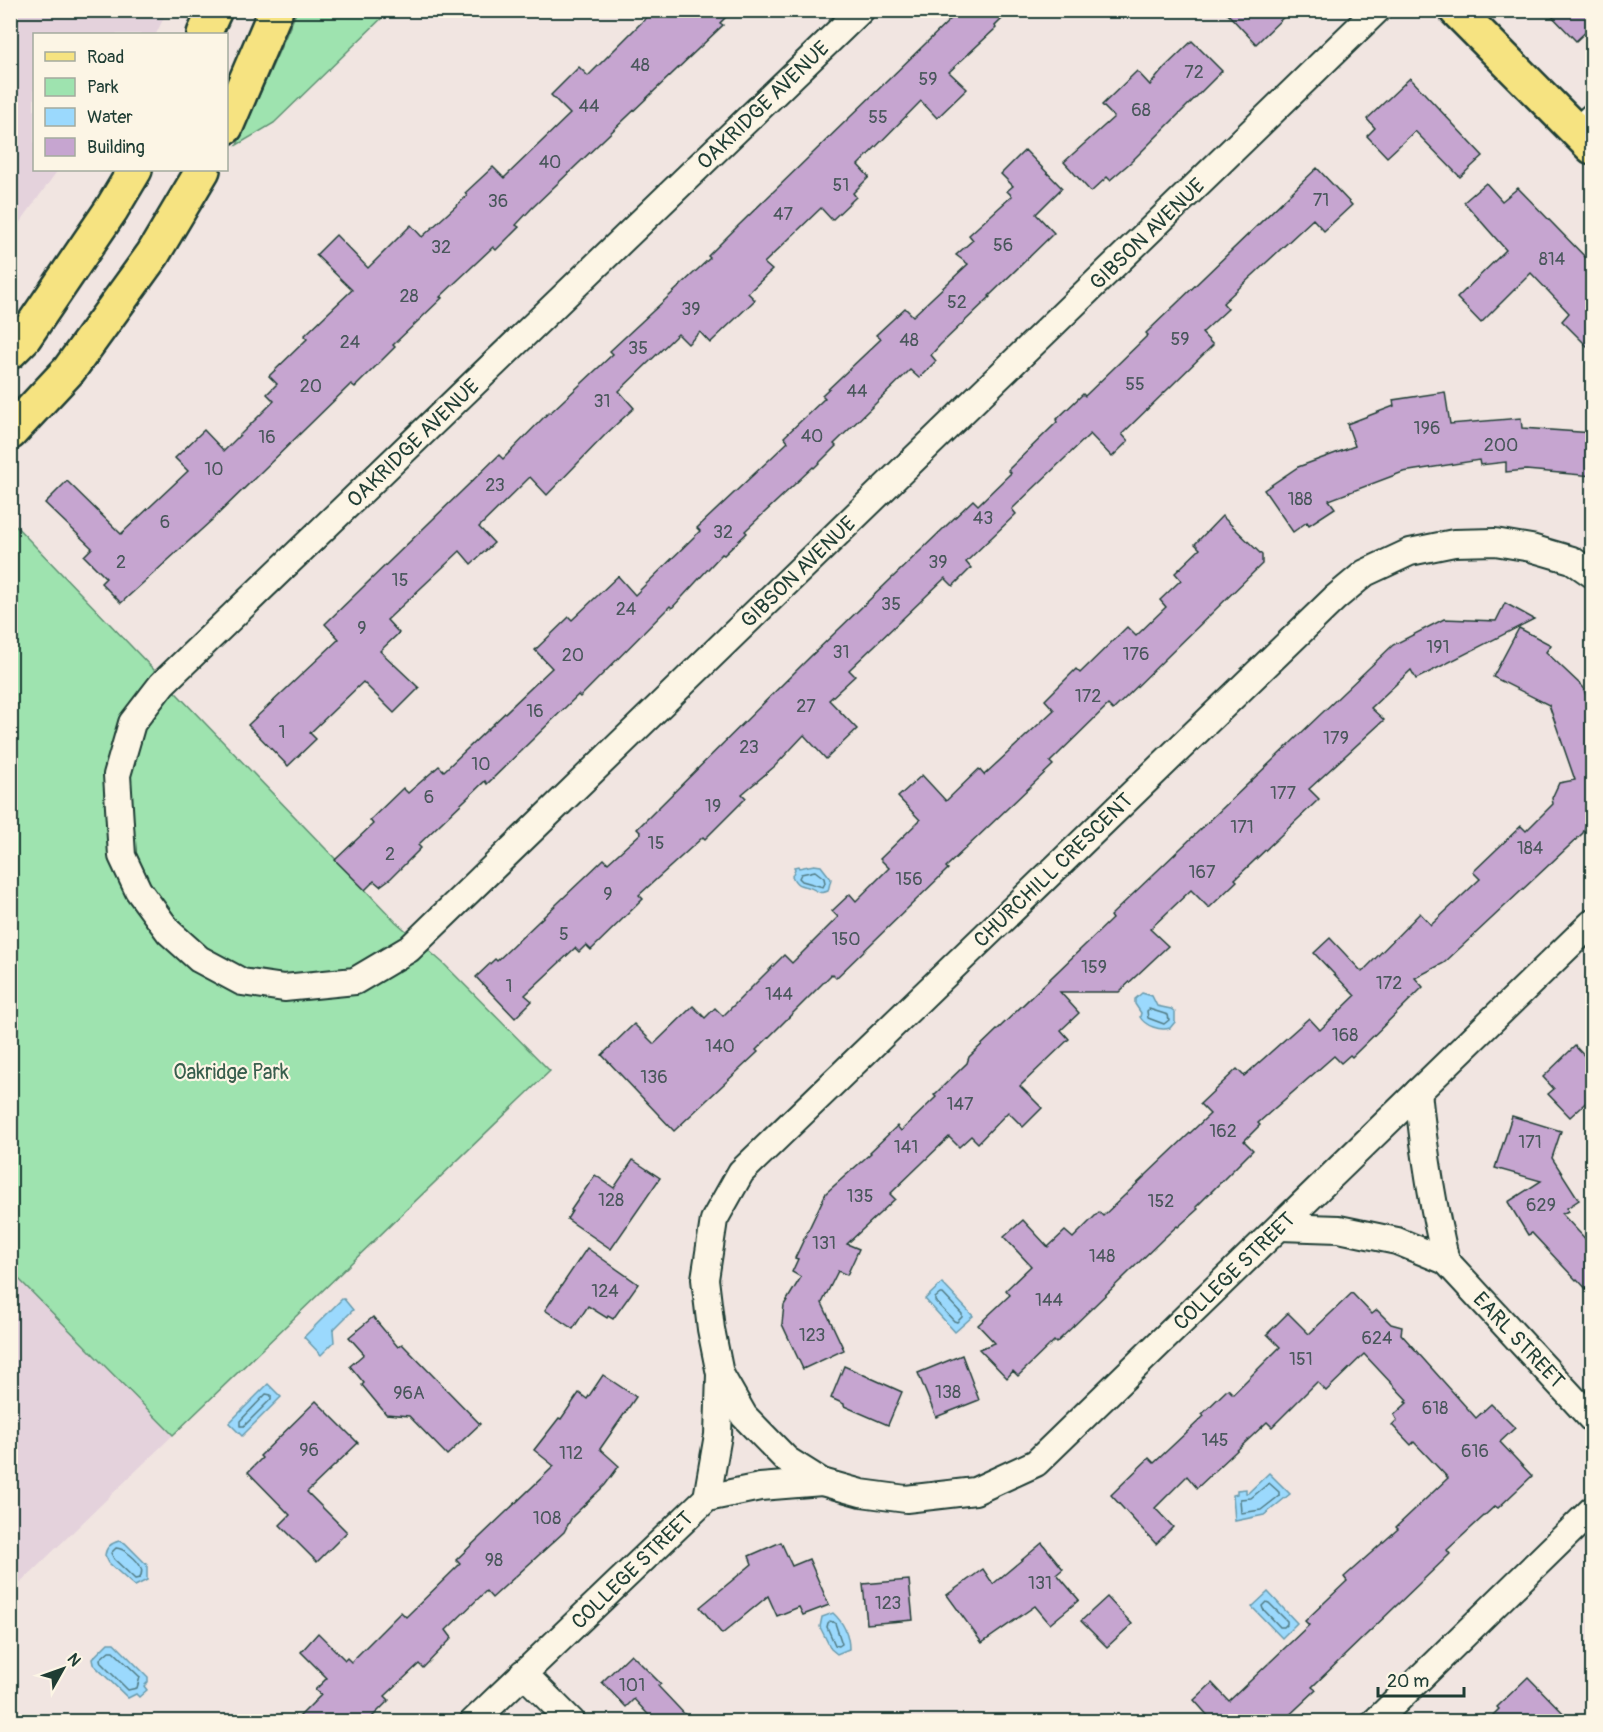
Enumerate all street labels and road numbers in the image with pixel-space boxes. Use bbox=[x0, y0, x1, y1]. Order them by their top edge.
street label: OAKRIDGE AVENUE bbox=[691, 35, 835, 176]
street label: GIBSON AVENUE bbox=[1084, 173, 1211, 296]
street label: OAKRIDGE AVENUE bbox=[341, 373, 485, 514]
street label: GIBSON AVENUE bbox=[735, 511, 862, 634]
street label: CHURCHILL CRESCENT bbox=[968, 787, 1139, 953]
street label: COLLEGE STREET bbox=[1168, 1206, 1301, 1336]
street label: EARL STREET bbox=[1467, 1286, 1571, 1395]
street label: COLLEGE STREET bbox=[566, 1505, 699, 1635]

